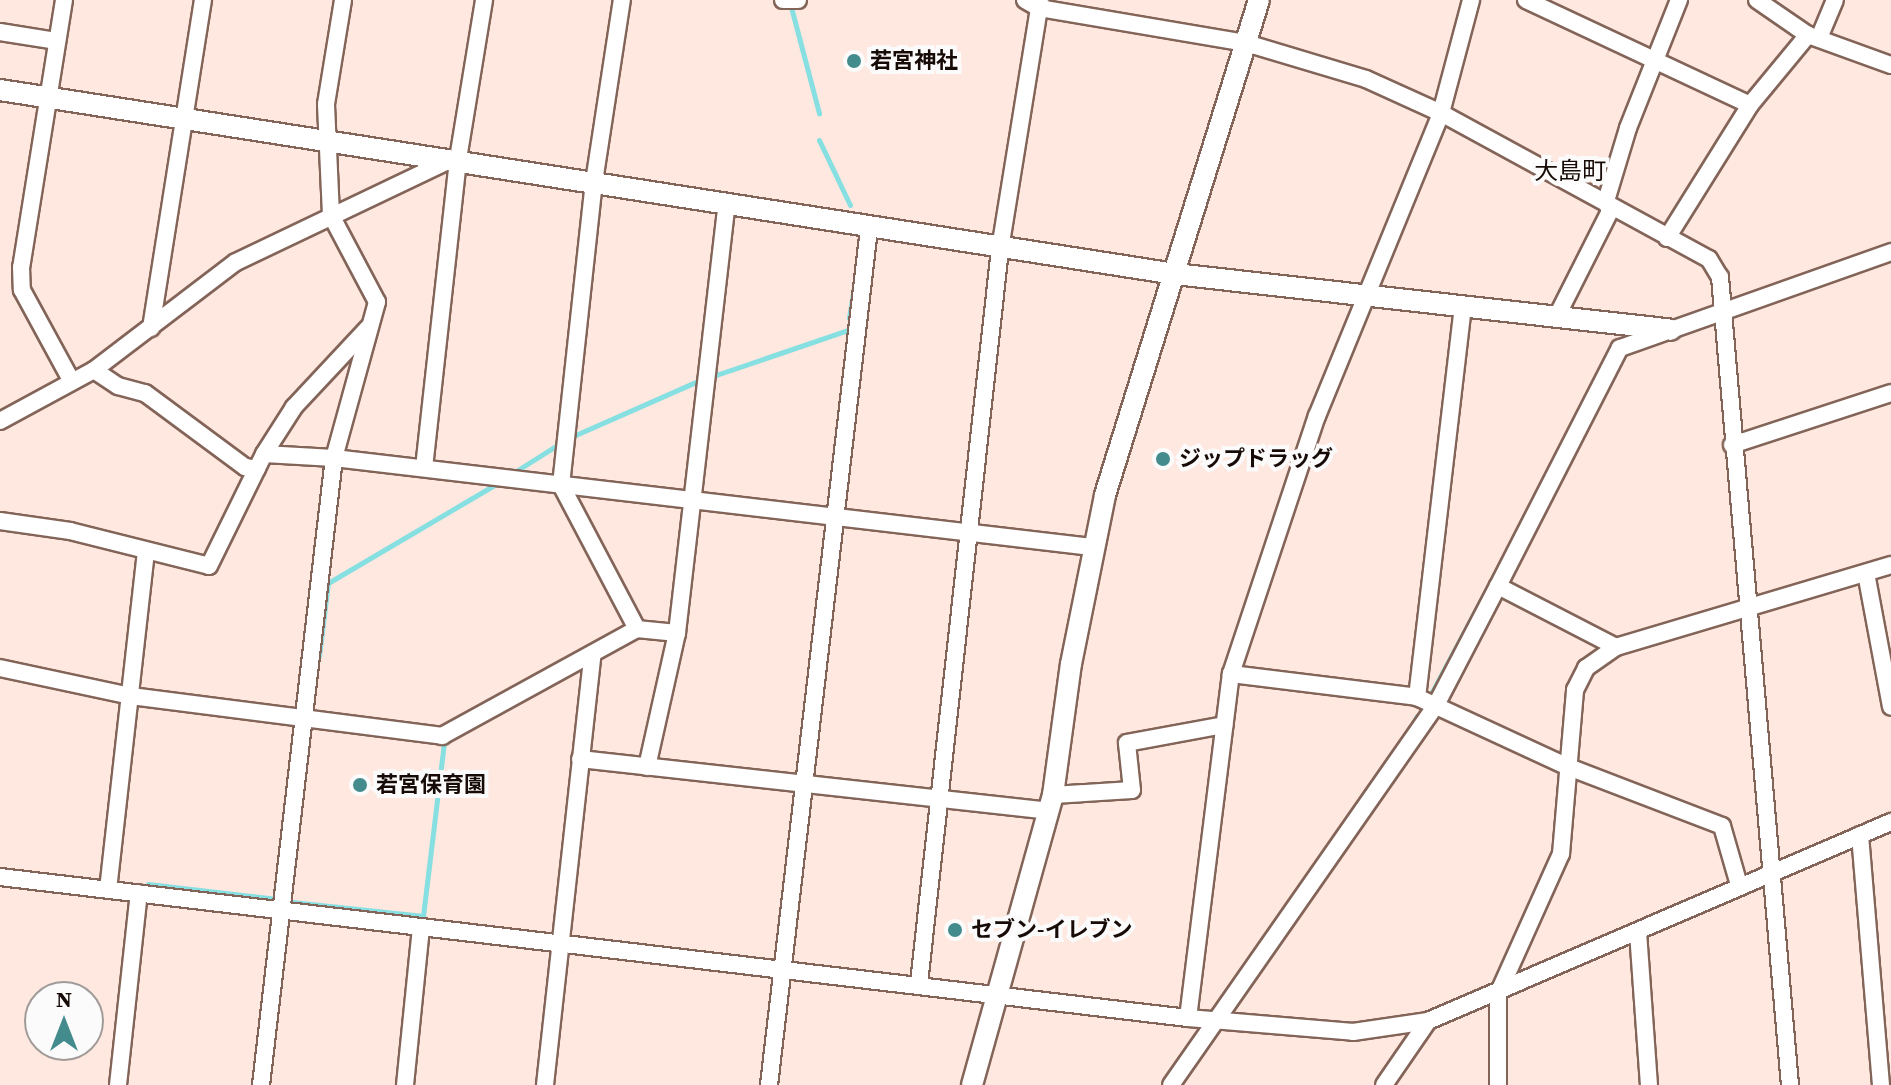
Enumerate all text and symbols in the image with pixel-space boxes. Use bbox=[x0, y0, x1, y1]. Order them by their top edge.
place label: 若宮神社 bbox=[870, 48, 958, 74]
marker: 若宮神社 bbox=[845, 52, 863, 70]
district label: 大島町 bbox=[1534, 157, 1606, 185]
place label: ジップドラッグ bbox=[1179, 446, 1333, 472]
marker: ジップドラッグ bbox=[1154, 450, 1172, 468]
place label: 若宮保育園 bbox=[376, 772, 486, 798]
marker: 若宮保育園 bbox=[351, 776, 369, 794]
place label: セブン-イレブン bbox=[971, 917, 1132, 943]
marker: セブン-イレブン bbox=[946, 921, 964, 939]
north arrow bbox=[24, 981, 104, 1061]
text: N bbox=[56, 984, 72, 1014]

